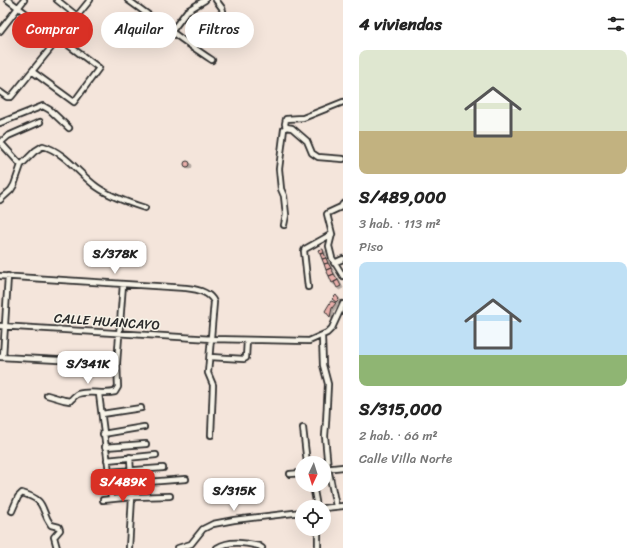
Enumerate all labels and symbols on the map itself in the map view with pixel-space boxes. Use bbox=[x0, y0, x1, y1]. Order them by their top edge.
pin: S/378K bbox=[82, 241, 148, 275]
street label: CALLE HUANCAYO bbox=[53, 306, 161, 337]
pin: S/341K bbox=[55, 351, 121, 385]
north arrow bbox=[295, 456, 331, 492]
pin: S/489K bbox=[90, 469, 156, 503]
pin: S/315K bbox=[201, 478, 267, 512]

